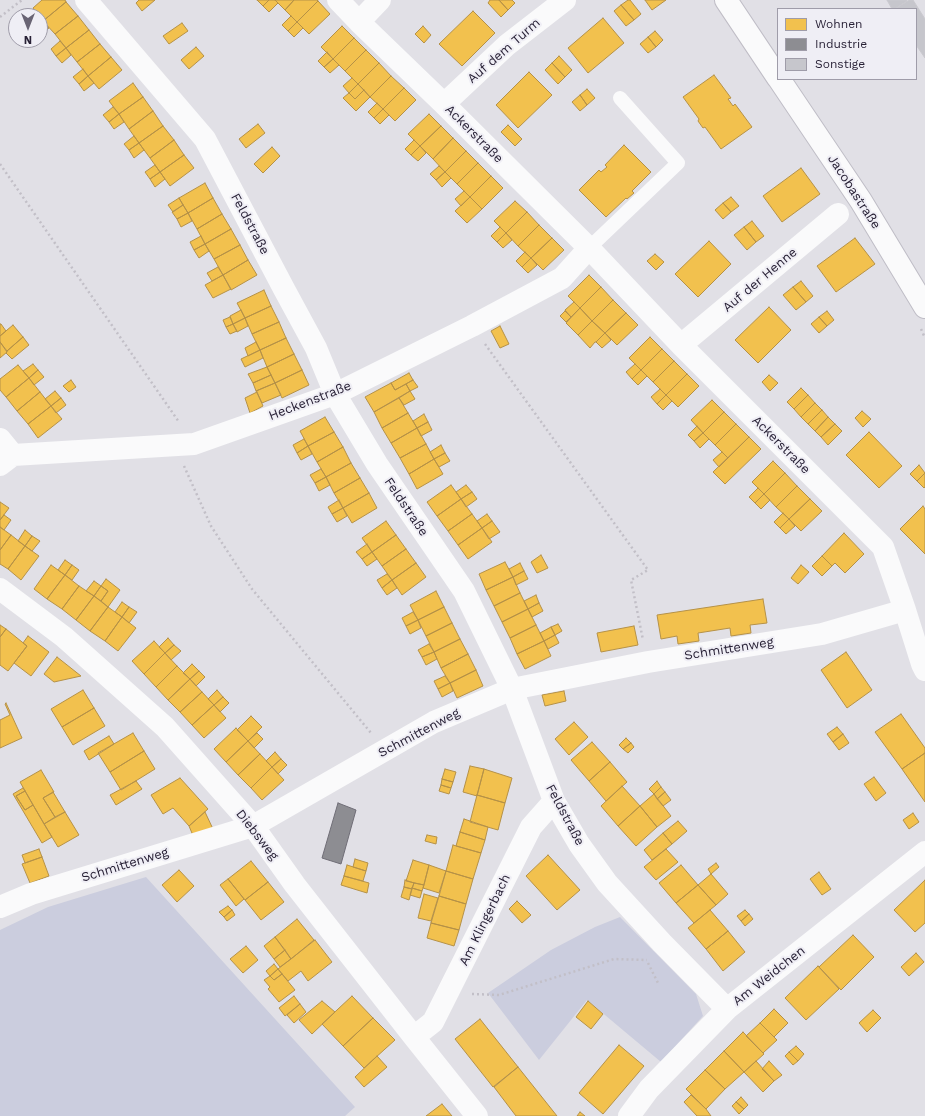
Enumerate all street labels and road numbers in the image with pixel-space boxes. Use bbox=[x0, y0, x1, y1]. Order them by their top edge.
street label: Auf dem Turm bbox=[464, 15, 544, 87]
street label: Ackerstraße bbox=[442, 102, 506, 166]
street label: Jacobastraße bbox=[824, 152, 884, 232]
street label: Feldstraße bbox=[227, 191, 273, 257]
street label: Auf der Henne bbox=[720, 244, 800, 316]
street label: Heckenstraße bbox=[266, 378, 354, 424]
street label: Ackerstraße bbox=[749, 413, 813, 477]
street label: Feldstraße bbox=[381, 475, 431, 539]
street label: Schmittenweg bbox=[683, 634, 775, 664]
street label: Schmittenweg bbox=[376, 705, 462, 761]
street label: Feldstraße bbox=[542, 782, 588, 848]
street label: Diebsweg bbox=[232, 807, 282, 863]
street label: Schmittenweg bbox=[80, 844, 170, 886]
street label: Am Klingerbach bbox=[456, 872, 514, 968]
street label: Am Weidchen bbox=[730, 943, 808, 1009]

